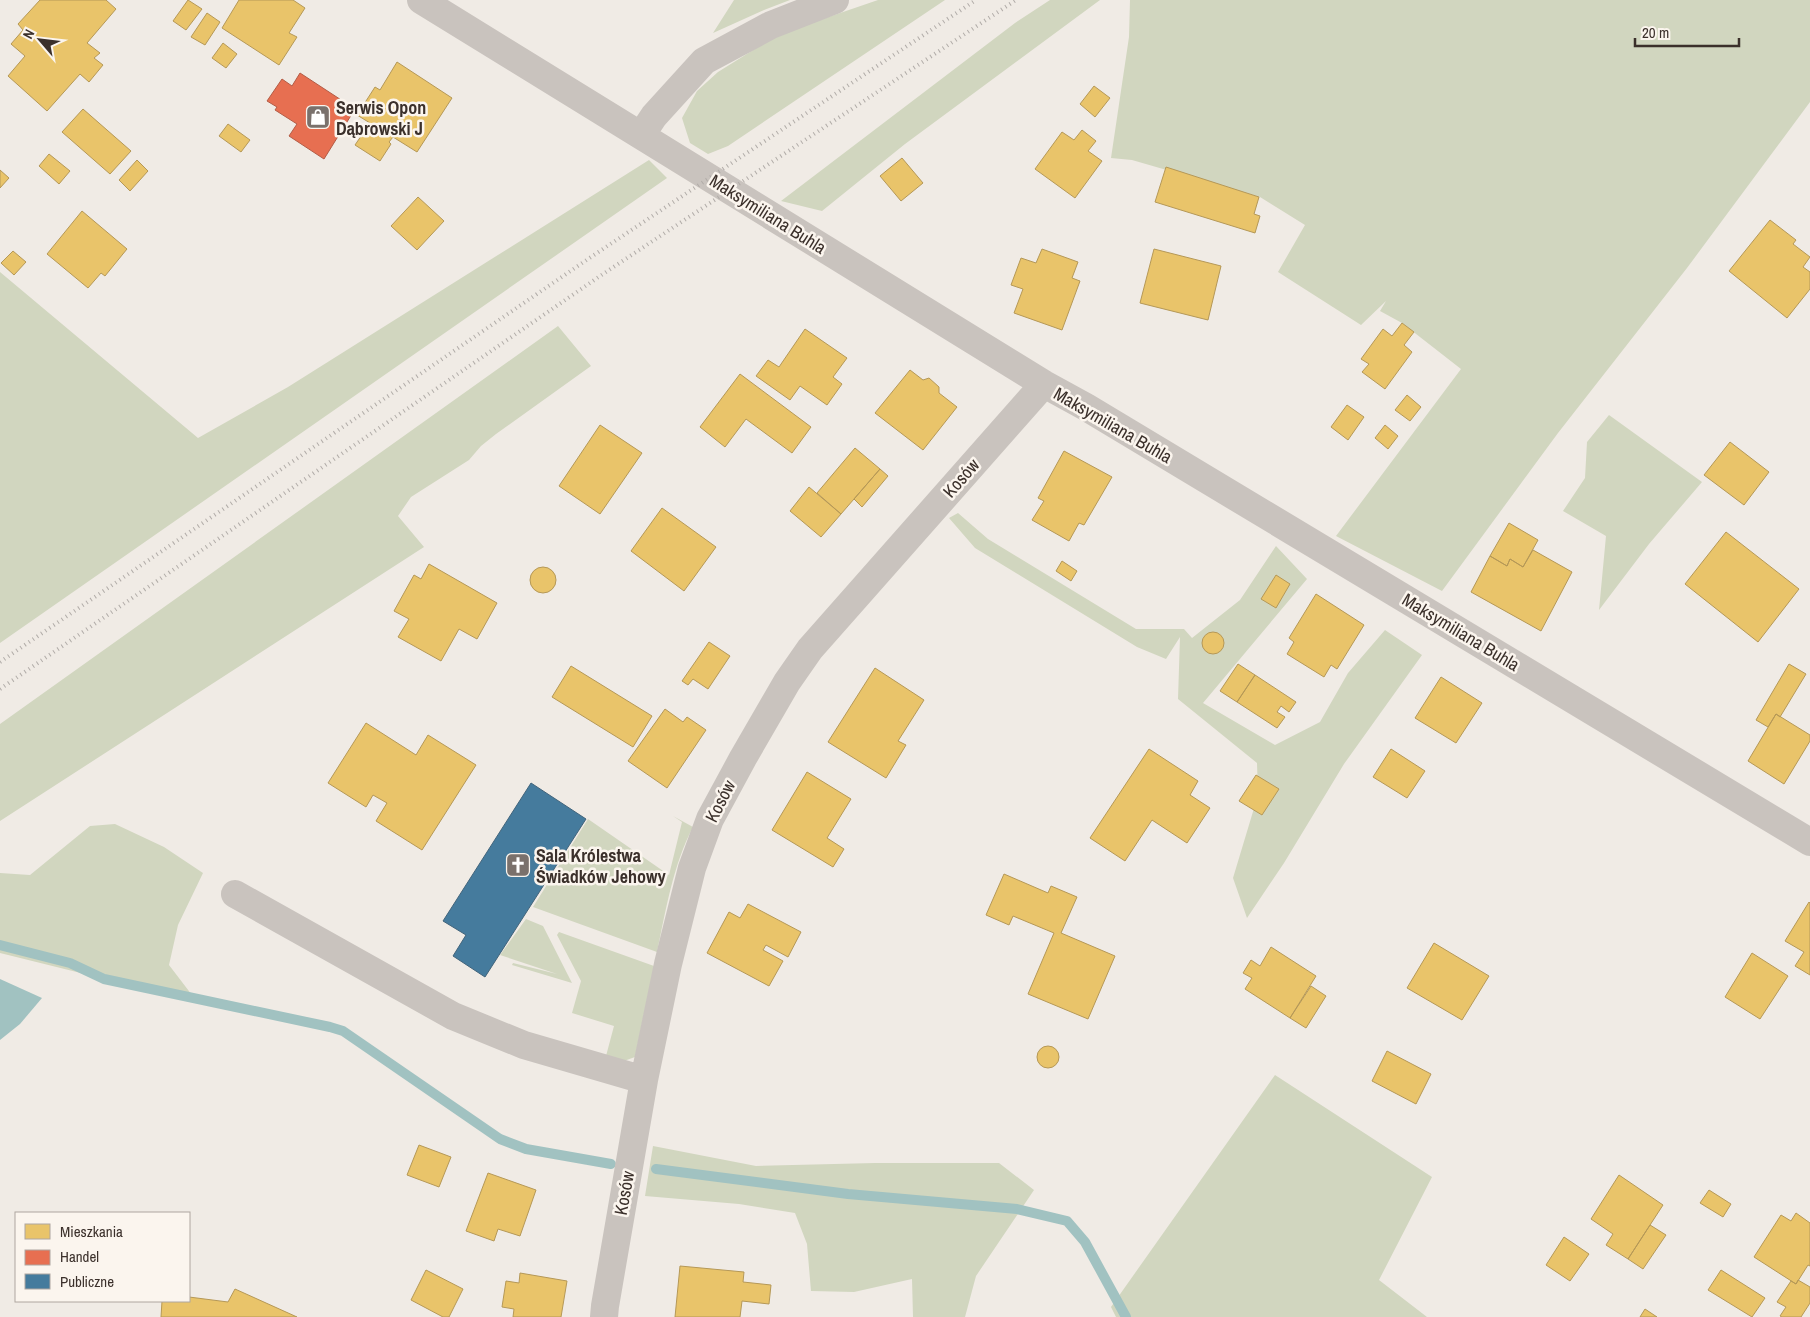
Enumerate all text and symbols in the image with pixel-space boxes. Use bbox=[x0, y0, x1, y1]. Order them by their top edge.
north arrow bbox=[15, 15, 65, 65]
scale bar bbox=[1635, 15, 1739, 47]
text: 20 m bbox=[1642, 22, 1669, 43]
text: N bbox=[19, 26, 38, 42]
place label: Serwis Opon Dąbrowski J bbox=[336, 95, 426, 141]
shop icon: Serwis Opon Dąbrowski J bbox=[305, 104, 331, 130]
street label: Maksymiliana Buhla bbox=[705, 168, 831, 260]
street label: Maksymiliana Buhla bbox=[1049, 381, 1177, 469]
street label: Kosów bbox=[937, 453, 985, 503]
street label: Maksymiliana Buhla bbox=[1398, 587, 1524, 677]
street label: Kosów bbox=[699, 775, 741, 826]
place label: Sala Królestwa Świadków Jehowy bbox=[536, 843, 666, 889]
church icon: Sala Królestwa Świadków Jehowy bbox=[505, 852, 531, 878]
street label: Kosów bbox=[608, 1169, 640, 1217]
legend bbox=[15, 1212, 190, 1302]
text: Mieszkania bbox=[60, 1221, 123, 1242]
text: Handel bbox=[60, 1246, 99, 1267]
text: Publiczne bbox=[60, 1271, 114, 1292]

